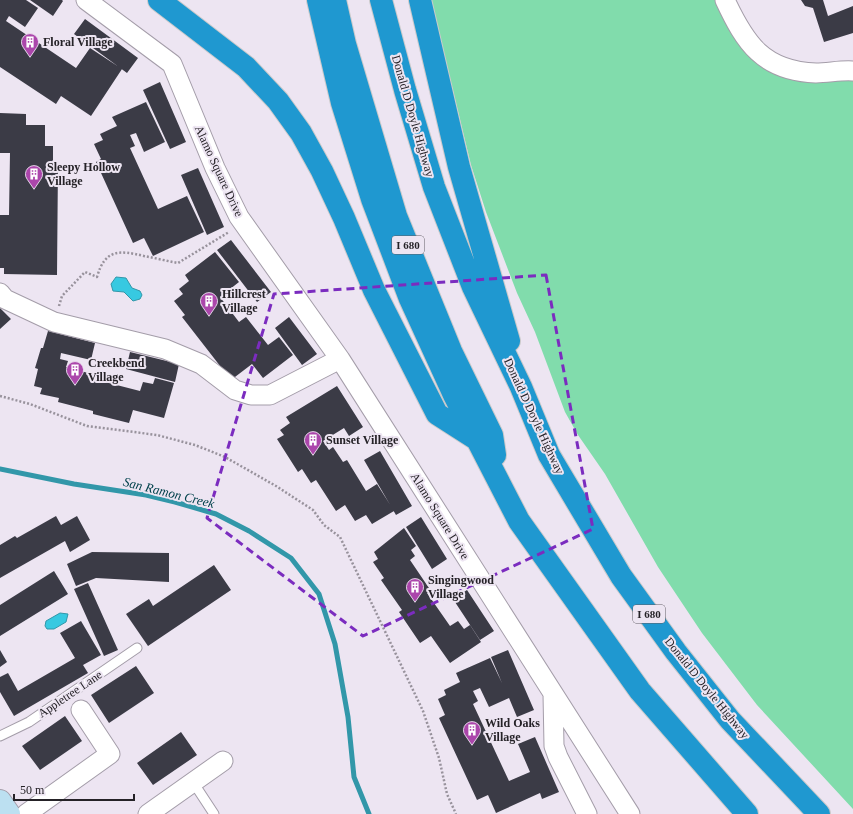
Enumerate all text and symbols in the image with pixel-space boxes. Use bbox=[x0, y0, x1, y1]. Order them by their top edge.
building icon: Floral Village bbox=[20, 32, 40, 57]
place label: Floral Village bbox=[43, 35, 113, 49]
street label: Donald D Doyle Highway bbox=[389, 53, 437, 179]
street label: Alamo Square Drive bbox=[192, 123, 246, 219]
place label: Sleepy Hollow Village bbox=[47, 160, 120, 188]
building icon: Sleepy Hollow Village bbox=[24, 164, 44, 189]
road number: I 680 bbox=[392, 236, 424, 254]
place label: Hillcrest Village bbox=[222, 287, 266, 315]
building icon: Hillcrest Village bbox=[199, 291, 219, 316]
place label: Creekbend Village bbox=[88, 356, 145, 384]
street label: Donald D Doyle Highway bbox=[501, 356, 567, 476]
building icon: Creekbend Village bbox=[65, 360, 85, 385]
building icon: Sunset Village bbox=[303, 430, 323, 455]
place label: Sunset Village bbox=[326, 433, 399, 447]
street label: Alamo Square Drive bbox=[408, 470, 472, 562]
water label: San Ramon Creek bbox=[122, 474, 216, 511]
place label: Singingwood Village bbox=[428, 573, 494, 601]
building icon: Singingwood Village bbox=[405, 577, 425, 602]
road number: I 680 bbox=[633, 605, 665, 623]
street label: Donald D Doyle Highway bbox=[662, 635, 752, 741]
street label: Appletree Lane bbox=[35, 667, 105, 721]
place label: Wild Oaks Village bbox=[485, 716, 540, 744]
building icon: Wild Oaks Village bbox=[462, 720, 482, 745]
scale bar bbox=[14, 776, 134, 802]
text: 50 m bbox=[20, 783, 45, 797]

